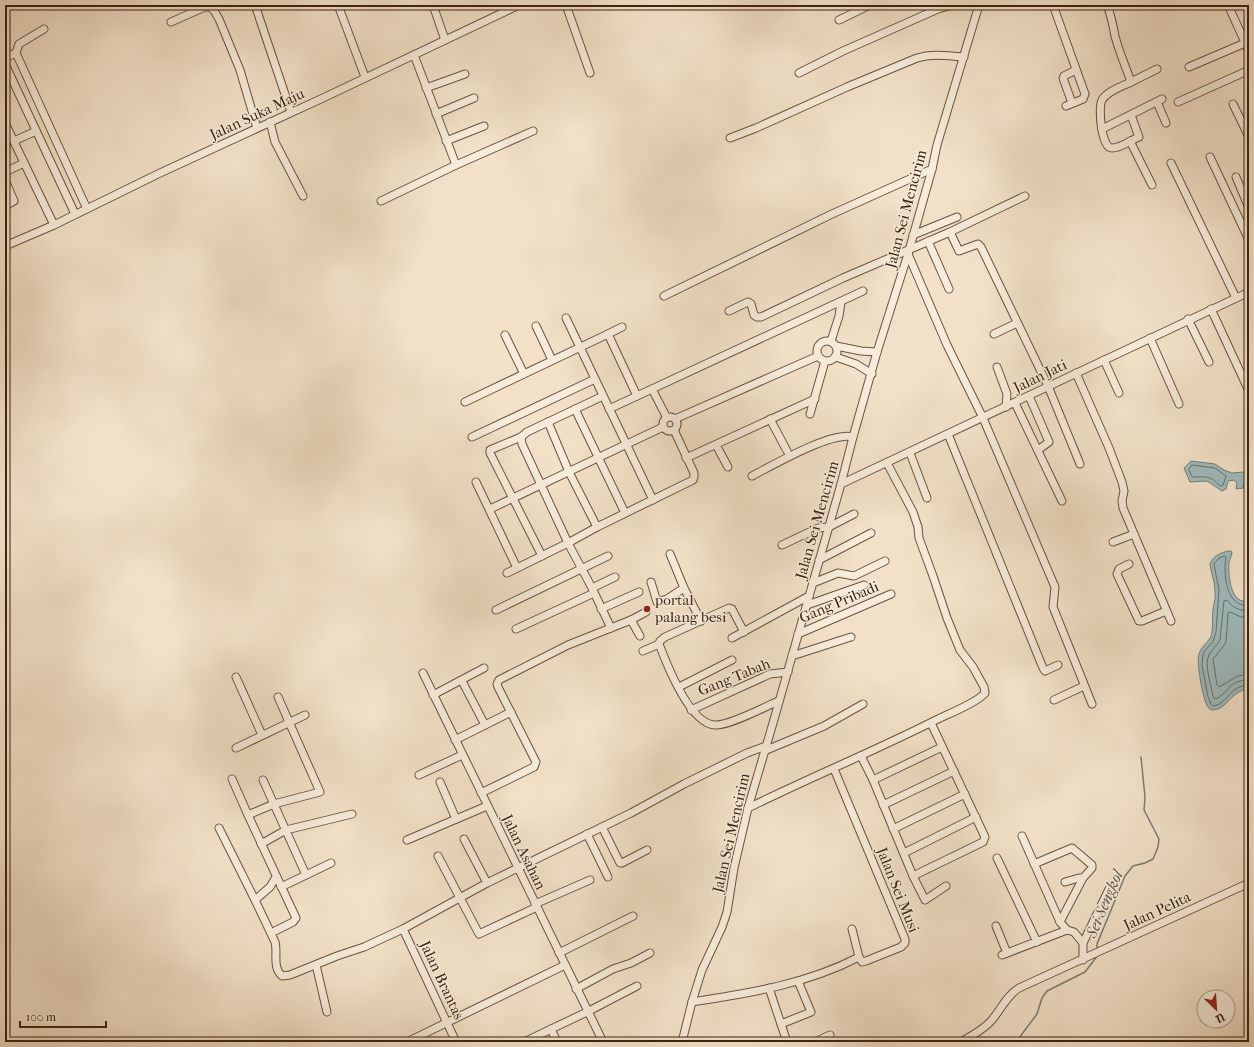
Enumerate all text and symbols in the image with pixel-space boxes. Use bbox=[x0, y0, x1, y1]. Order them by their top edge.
street label: Jalan Suka Maju bbox=[206, 84, 308, 144]
street label: Jalan Sei Mencirim bbox=[881, 147, 931, 271]
street label: Jalan Jati bbox=[1009, 355, 1070, 397]
street label: Jalan Sei Mencirim bbox=[791, 458, 843, 582]
street label: Gang Pribadi bbox=[797, 577, 882, 627]
place label: portal palang besi bbox=[654, 591, 727, 626]
marker: portal palang besi bbox=[642, 604, 652, 614]
street label: Gang Tabah bbox=[695, 654, 773, 700]
street label: Jalan Sei Mencirim bbox=[708, 771, 754, 895]
street label: Jalan Asahan bbox=[498, 811, 550, 893]
street label: Jalan Sei Musi bbox=[872, 844, 923, 936]
water label: Sei Sengkol bbox=[1081, 866, 1127, 941]
street label: Jalan Pelita bbox=[1120, 887, 1194, 935]
street label: Jalan Brantas bbox=[416, 937, 468, 1023]
north arrow bbox=[1196, 989, 1236, 1029]
scale bar bbox=[20, 1003, 106, 1029]
text: U bbox=[1213, 1009, 1228, 1025]
text: 100 m bbox=[26, 1010, 56, 1024]

